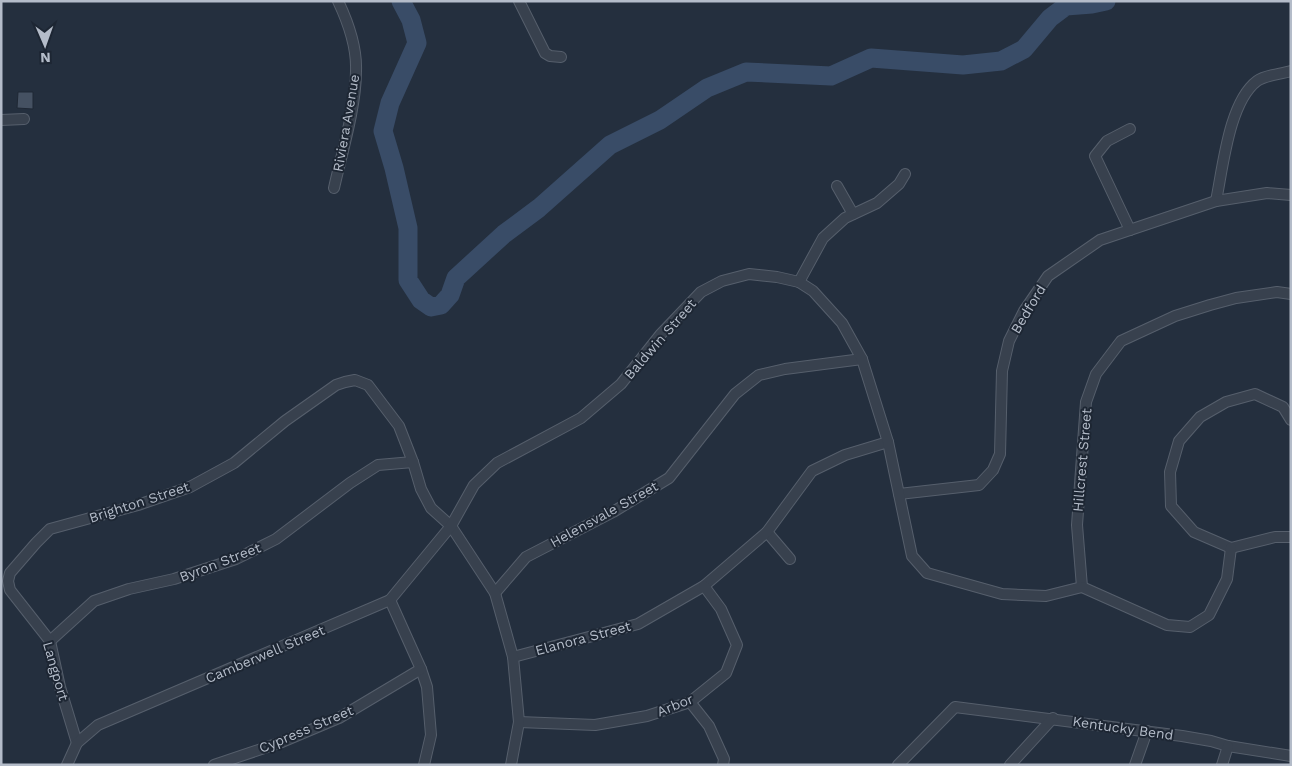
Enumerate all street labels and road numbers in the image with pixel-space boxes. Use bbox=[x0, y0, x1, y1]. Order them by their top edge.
street label: Riviera Avenue bbox=[330, 73, 362, 173]
street label: Bedford bbox=[1007, 282, 1049, 336]
street label: Baldwin Street bbox=[621, 295, 699, 382]
street label: Hillcrest Street bbox=[1069, 407, 1095, 513]
street label: Brighton Street bbox=[87, 478, 191, 526]
street label: Helensvale Street bbox=[547, 478, 661, 550]
street label: Byron Street bbox=[177, 539, 263, 585]
street label: Elanora Street bbox=[533, 618, 633, 658]
street label: Camberwell Street bbox=[203, 622, 327, 686]
street label: Langport bbox=[40, 640, 72, 703]
street label: Arbor bbox=[654, 690, 696, 720]
street label: Cypress Street bbox=[256, 702, 356, 756]
street label: Kentucky Bend bbox=[1071, 713, 1175, 743]

